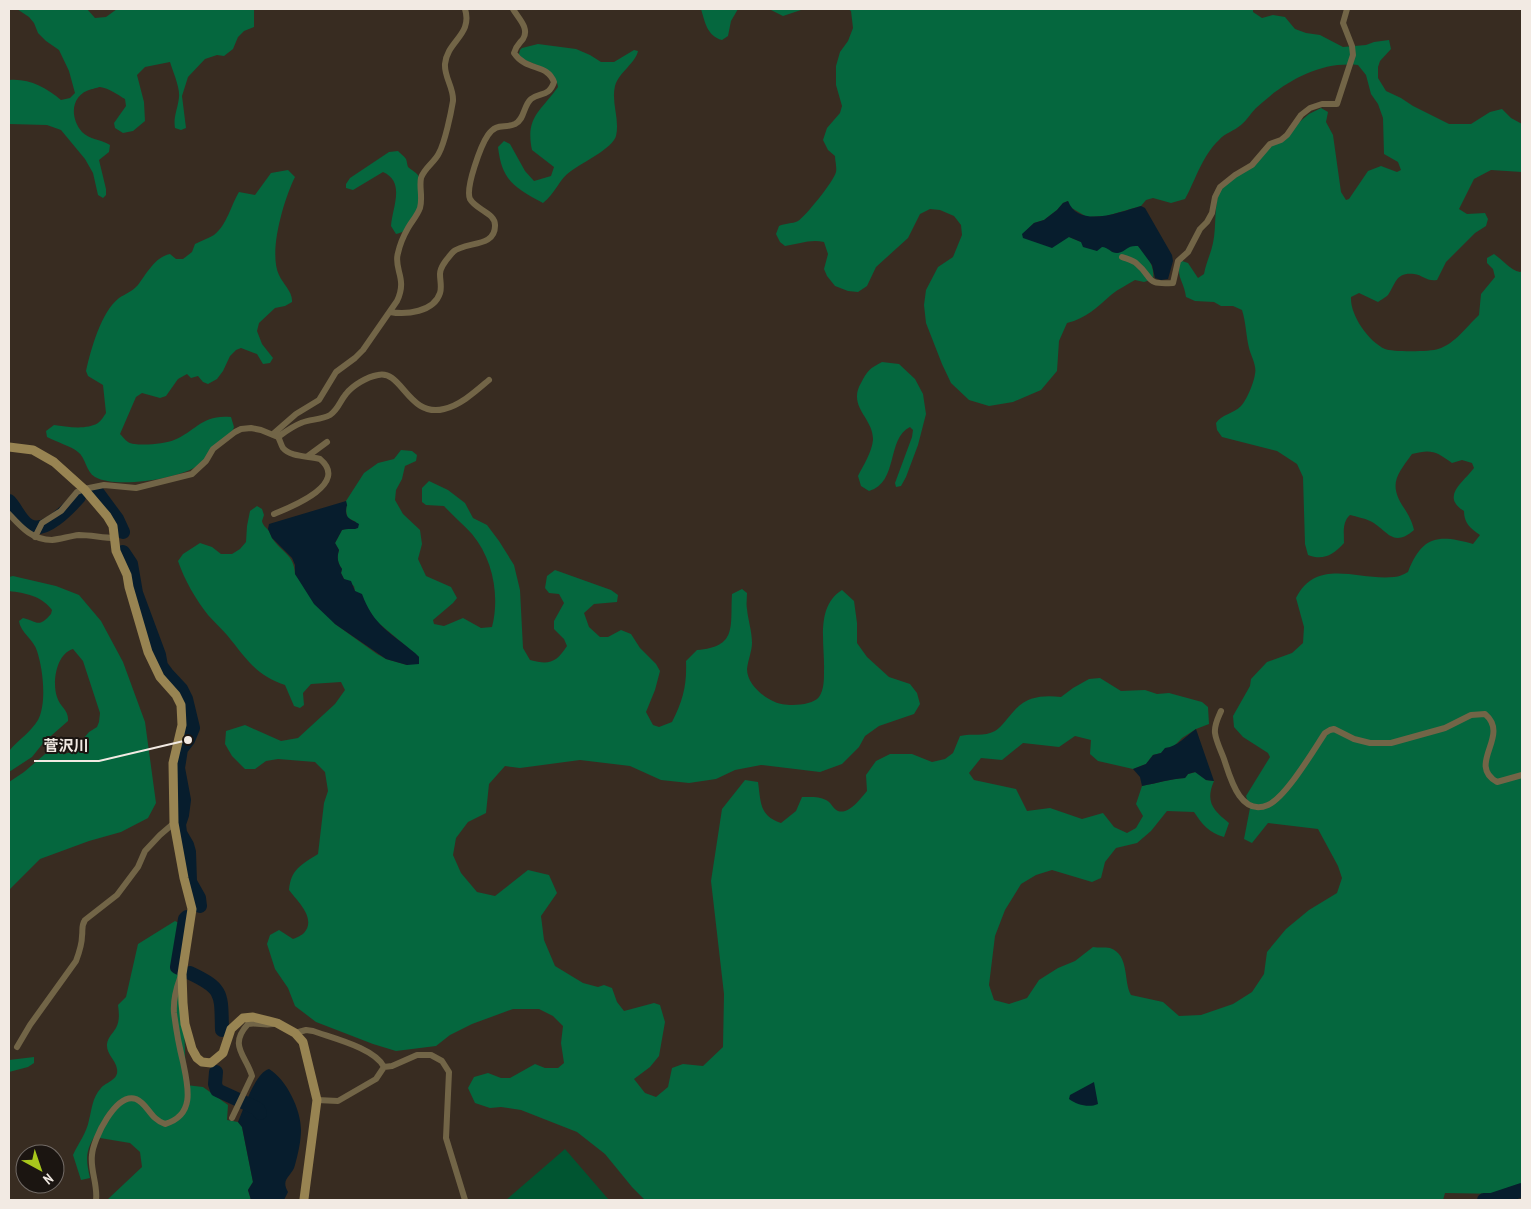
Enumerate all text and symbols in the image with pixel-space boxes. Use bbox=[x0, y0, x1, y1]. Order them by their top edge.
callout: 菅沢川 bbox=[34, 731, 99, 761]
text: 菅沢川 bbox=[43, 736, 89, 755]
north arrow bbox=[15, 1144, 65, 1194]
text: N bbox=[40, 1170, 57, 1188]

